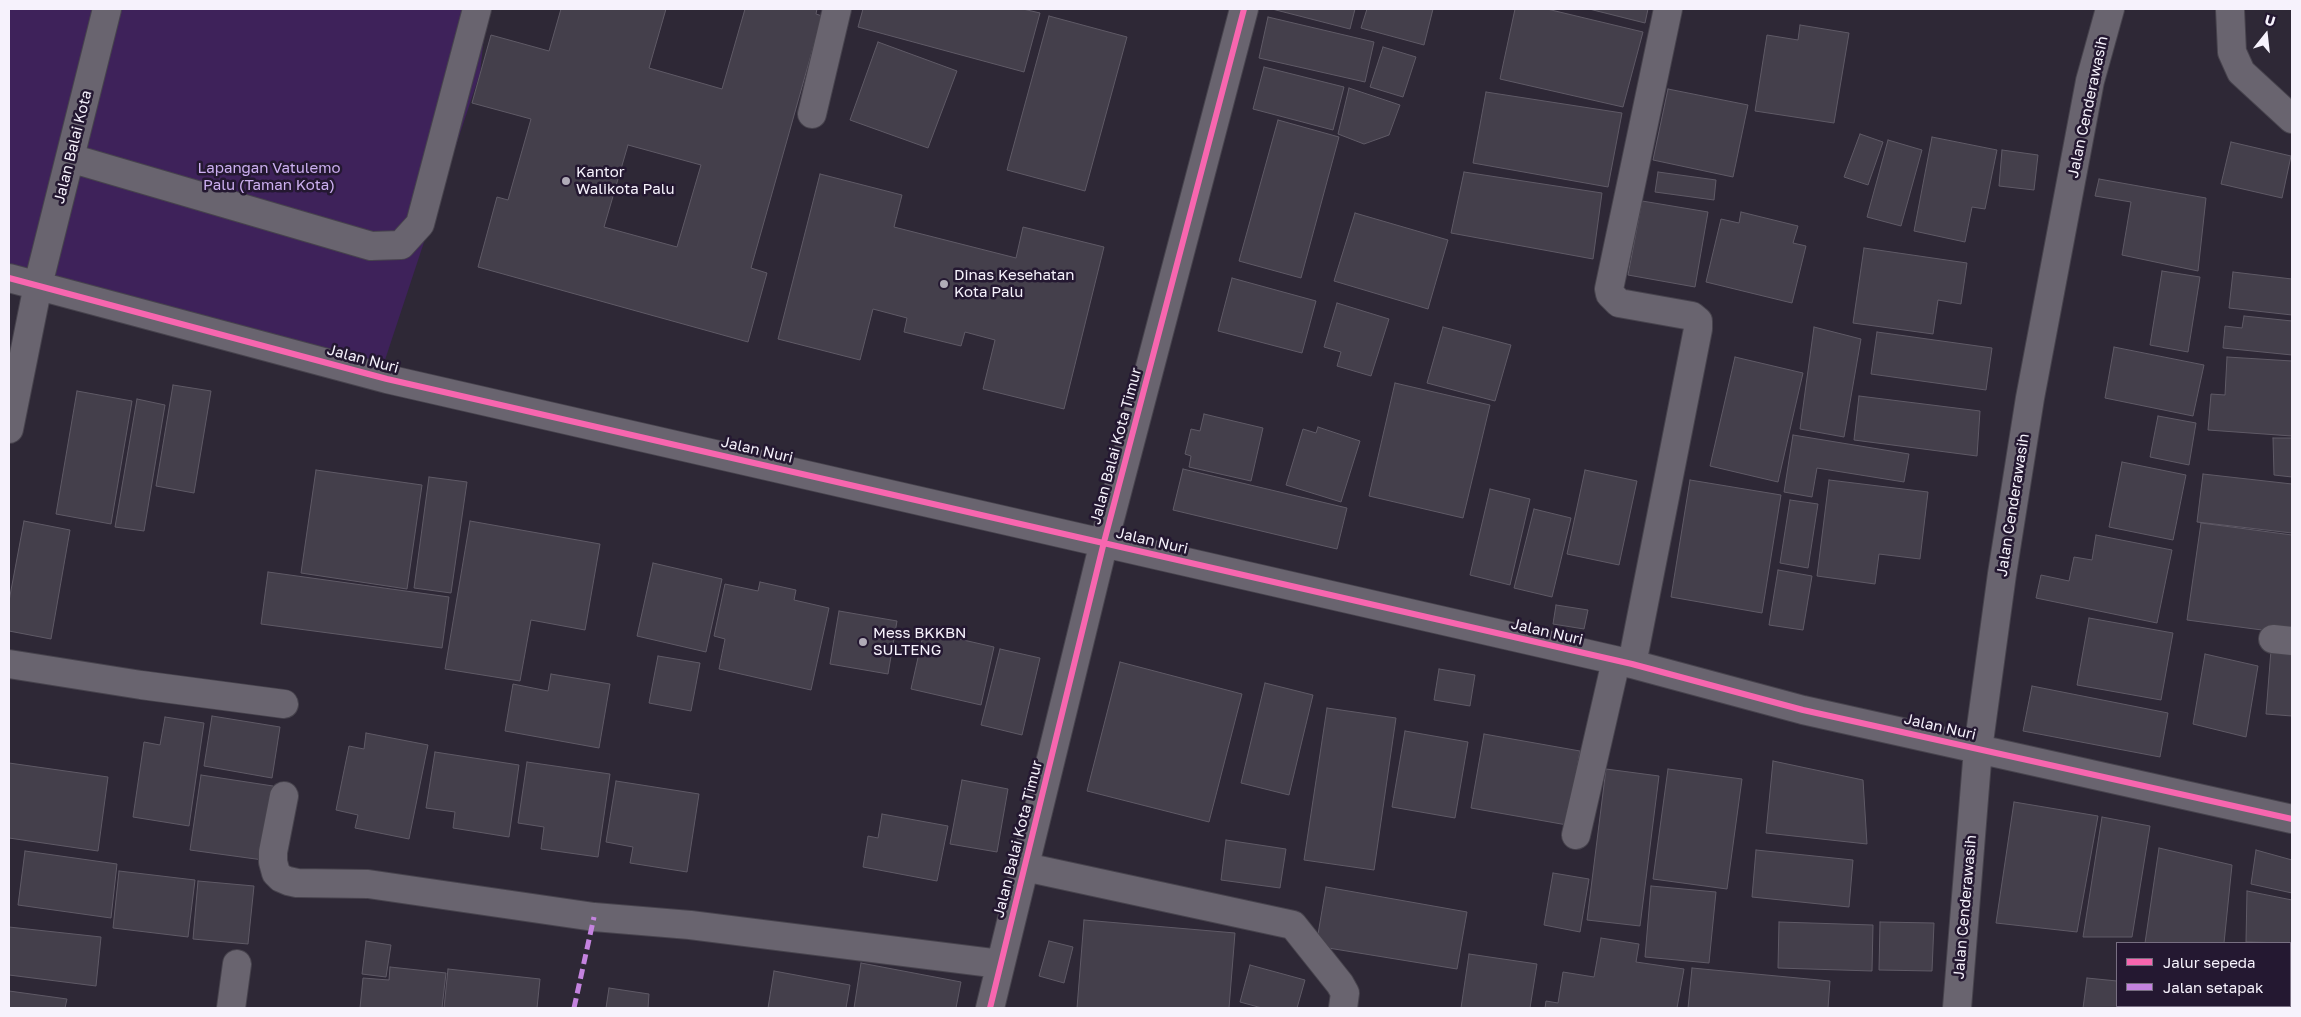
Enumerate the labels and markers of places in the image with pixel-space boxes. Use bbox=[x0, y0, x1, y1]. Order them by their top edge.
place label: Kantor Walikota Palu bbox=[576, 163, 675, 198]
marker: Kantor Walikota Palu bbox=[560, 175, 572, 187]
place label: Dinas Kesehatan Kota Palu bbox=[954, 266, 1075, 301]
marker: Dinas Kesehatan Kota Palu bbox=[938, 278, 950, 290]
place label: Mess BKKBN SULTENG bbox=[873, 624, 966, 659]
marker: Mess BKKBN SULTENG bbox=[857, 636, 869, 648]

